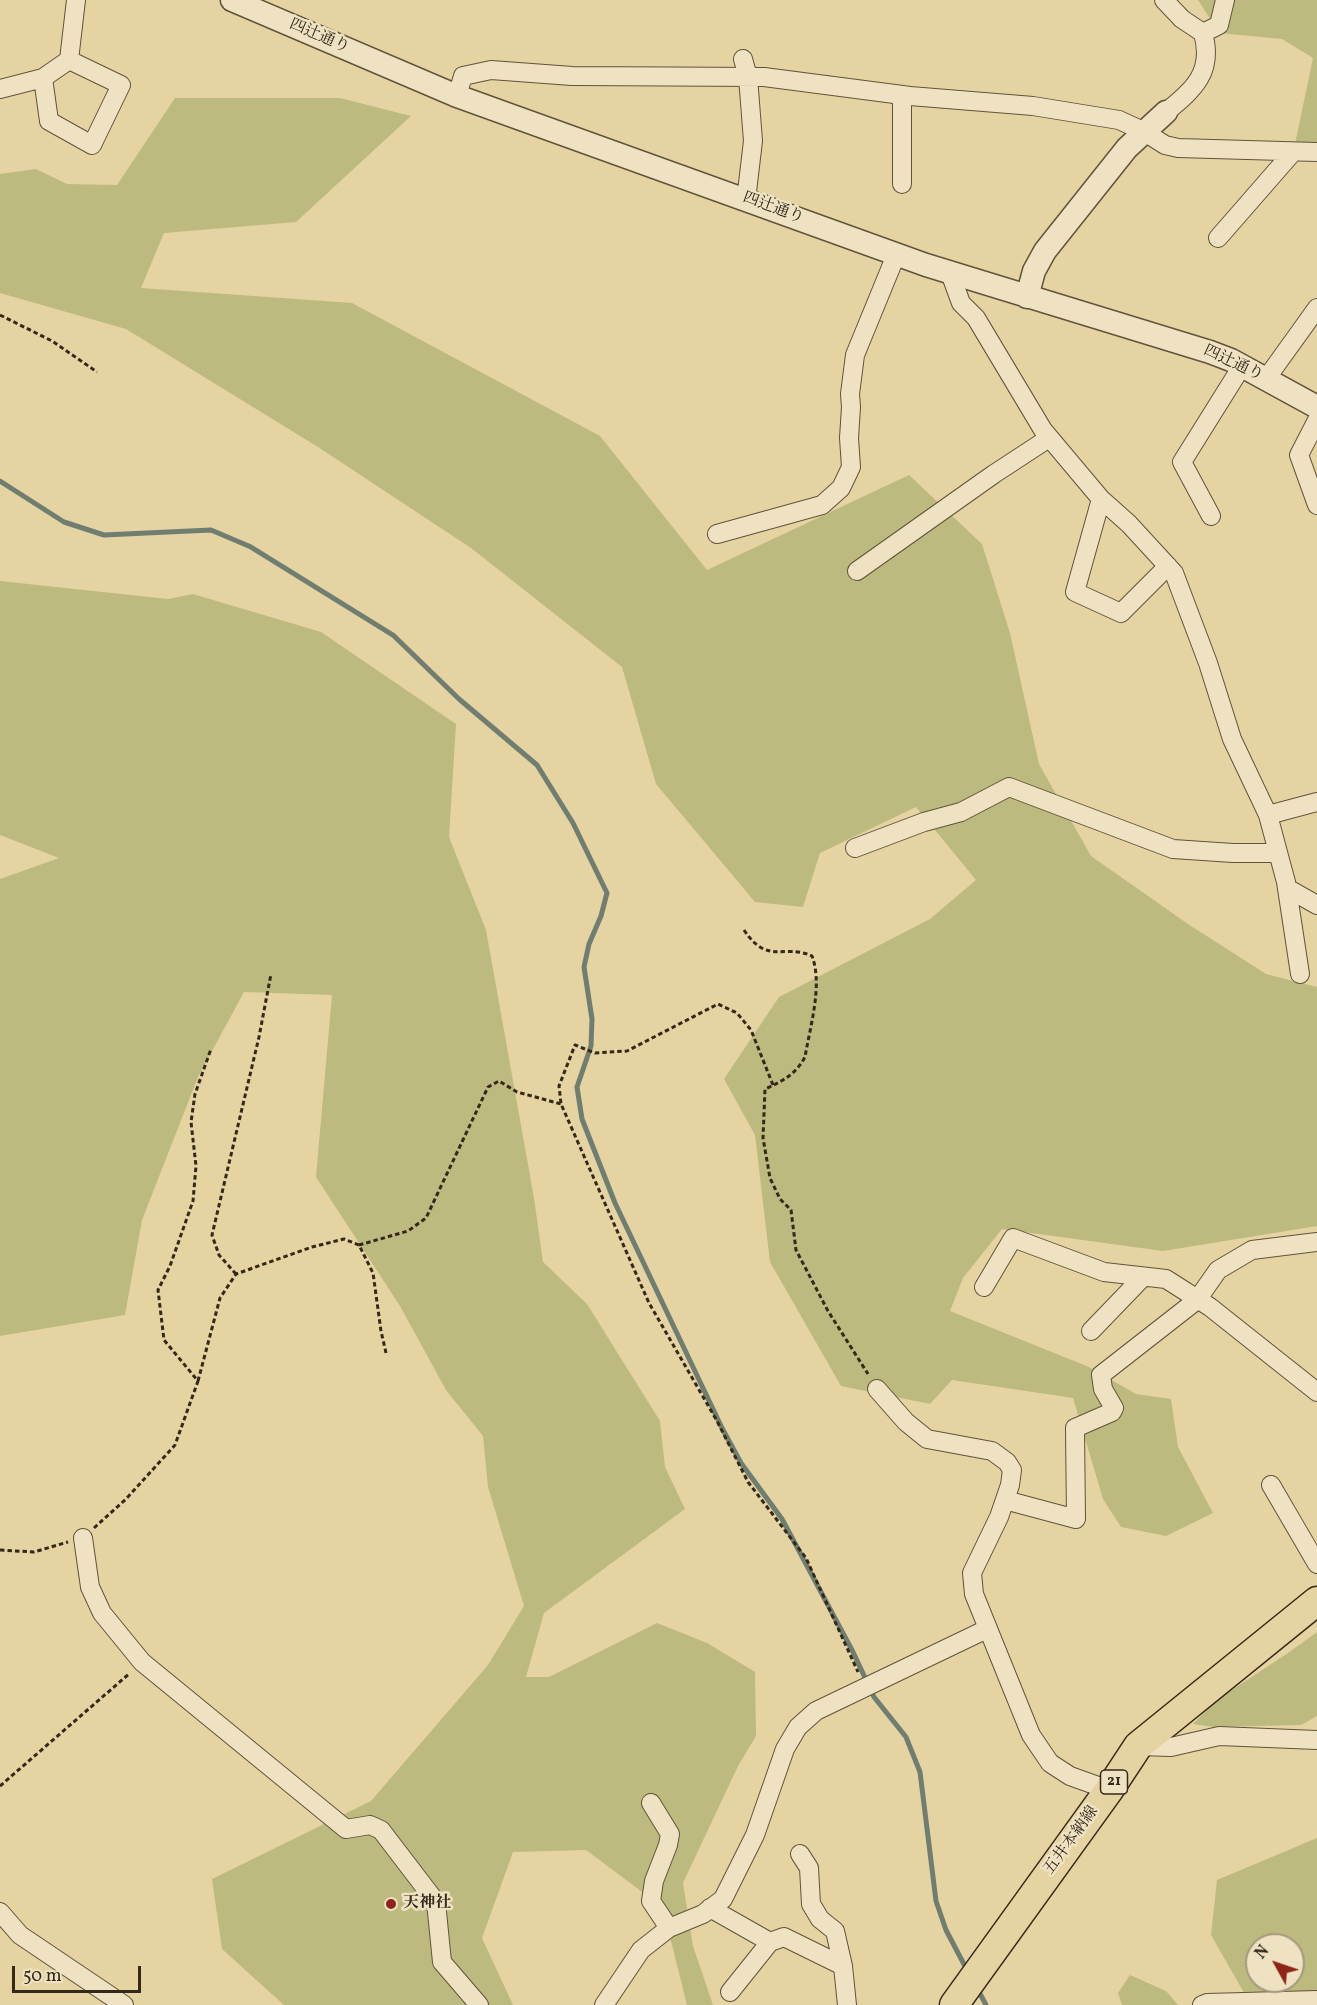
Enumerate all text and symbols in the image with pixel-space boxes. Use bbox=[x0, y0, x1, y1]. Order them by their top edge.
street label: 四辻通り bbox=[286, 16, 352, 58]
street label: 四辻通り bbox=[740, 189, 806, 229]
street label: 四辻通り bbox=[1200, 342, 1266, 386]
road number: 21 bbox=[1100, 1770, 1128, 1794]
street label: 五井本納線 bbox=[1041, 1803, 1103, 1879]
place label: 天神社 bbox=[403, 1894, 451, 1914]
marker: 天神社 bbox=[384, 1897, 398, 1911]
north arrow bbox=[1245, 1933, 1305, 1993]
text: N bbox=[1251, 1941, 1275, 1964]
scale bar bbox=[15, 1954, 144, 1992]
text: 50 m bbox=[23, 1964, 62, 1989]

